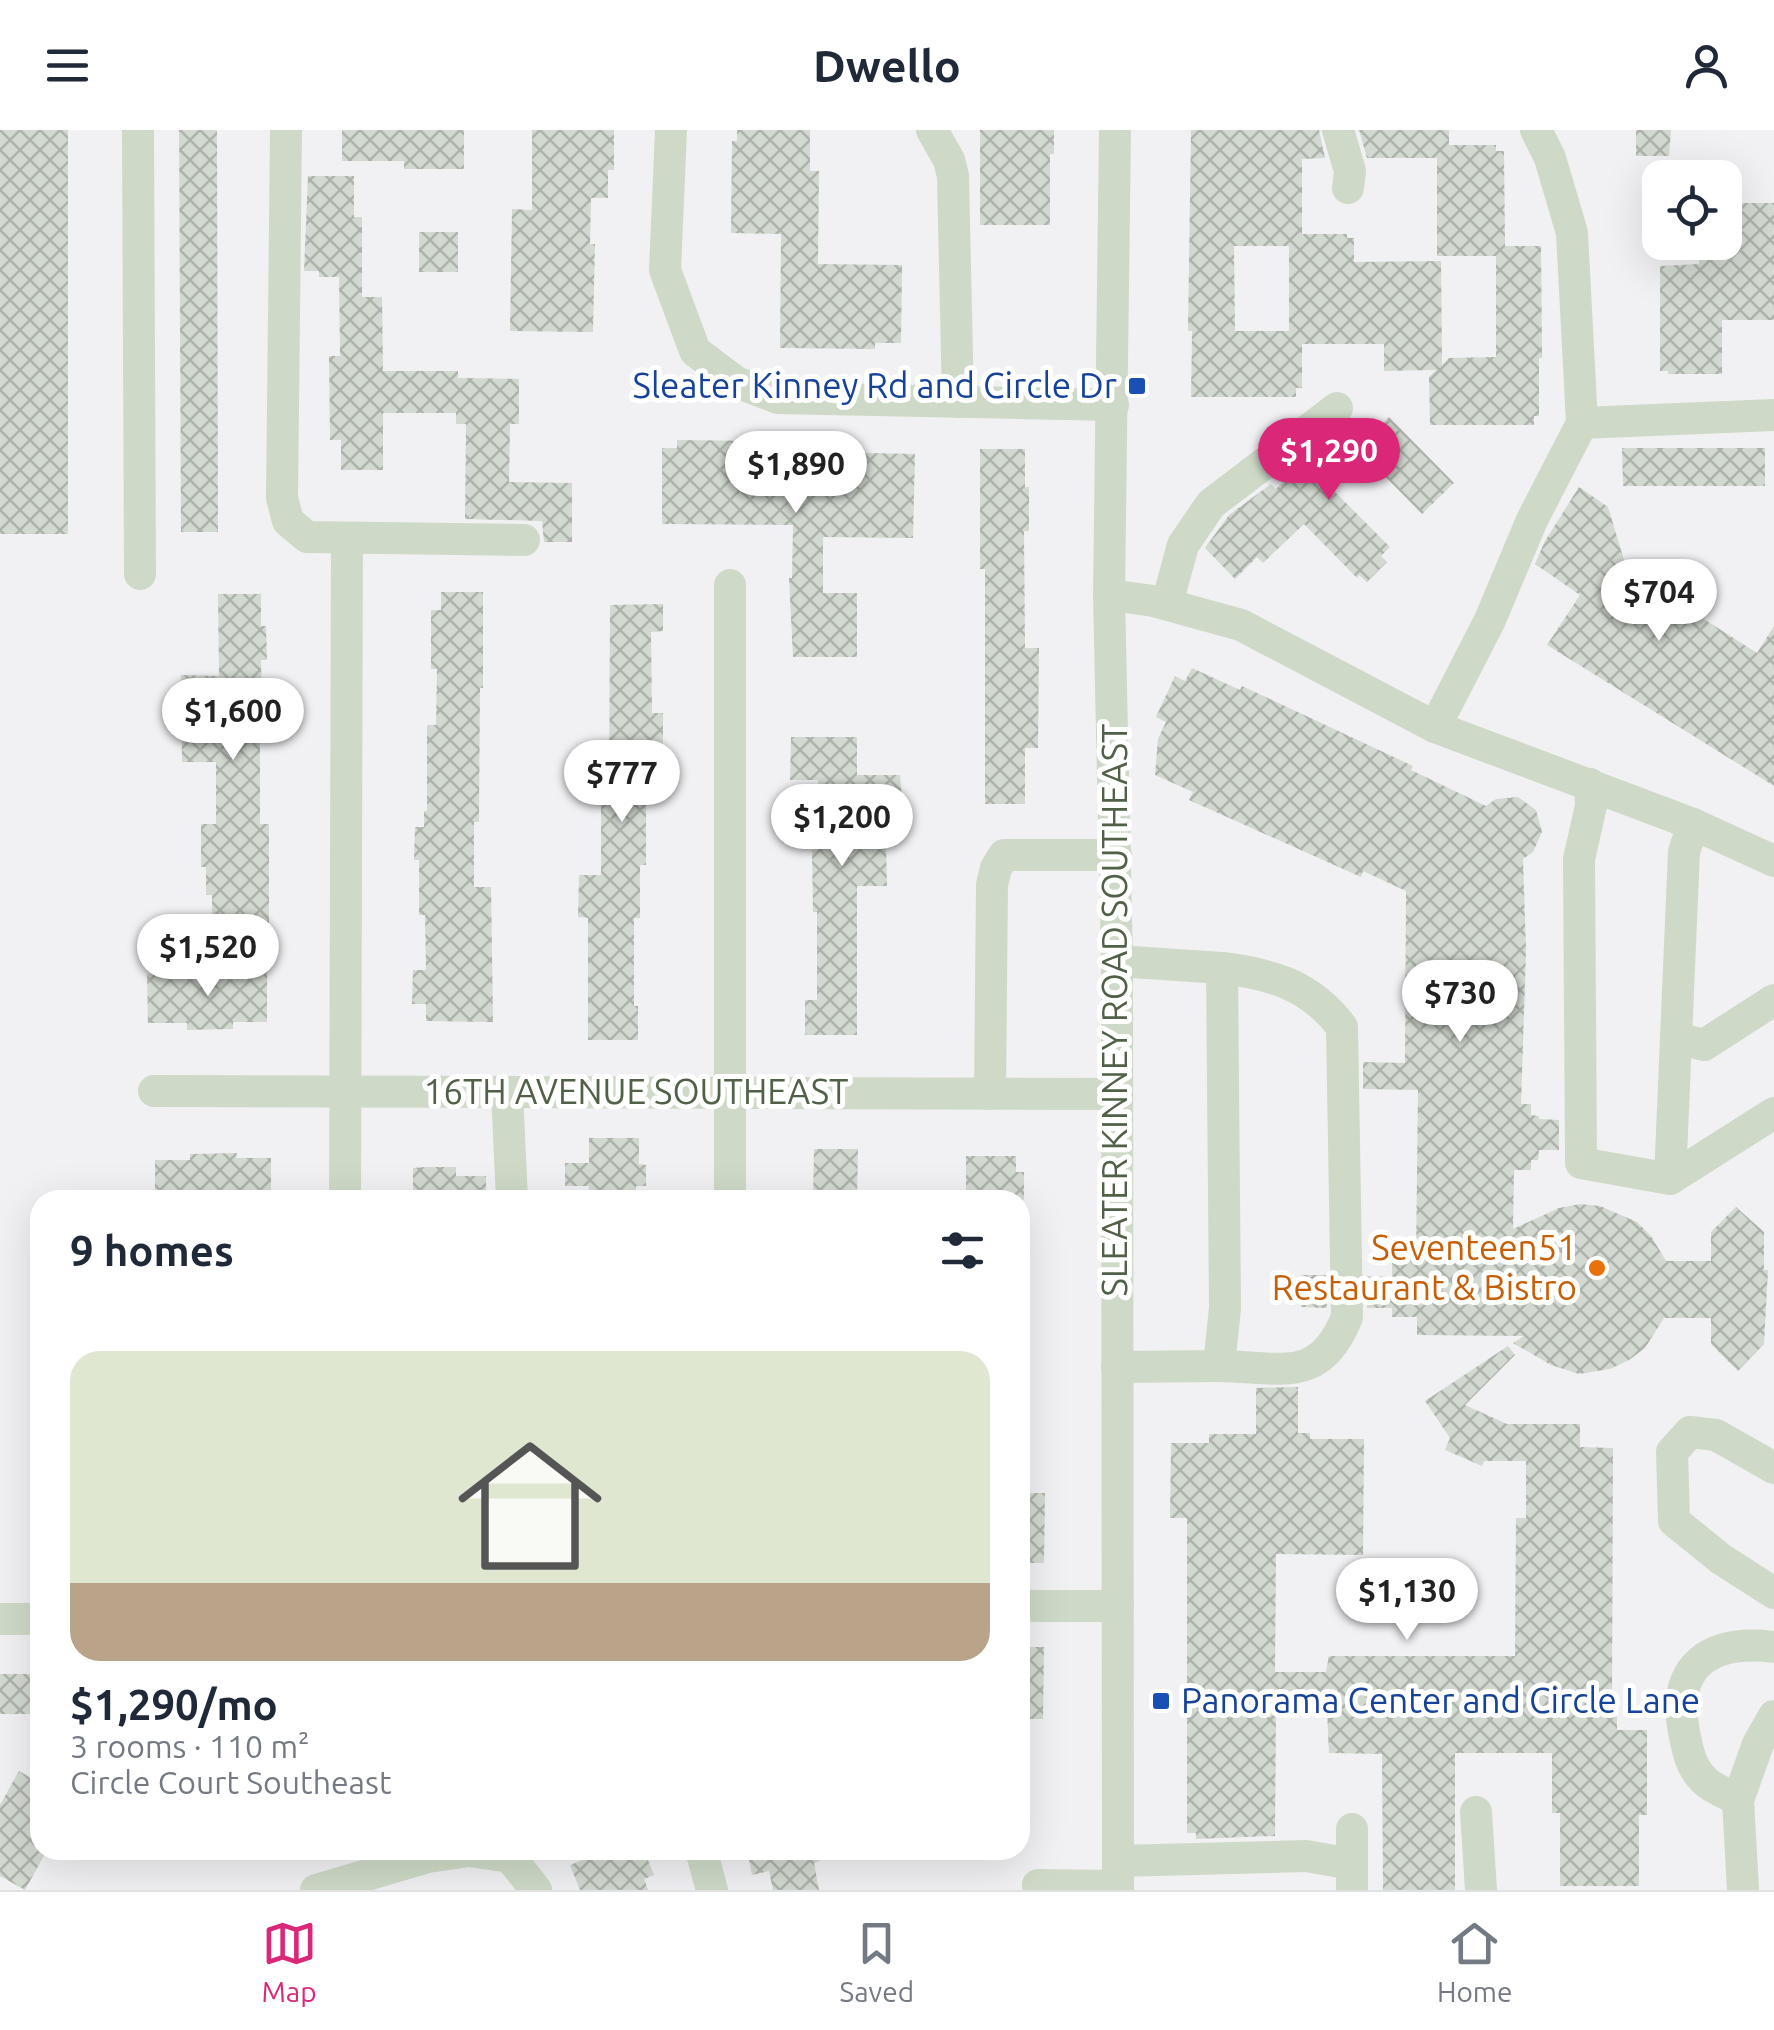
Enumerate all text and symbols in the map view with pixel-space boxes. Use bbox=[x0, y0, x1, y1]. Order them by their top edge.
icon: menu bbox=[40, 38, 95, 93]
icon: person bbox=[1679, 38, 1734, 93]
text: Dwello bbox=[813, 40, 961, 91]
map controls bbox=[1642, 160, 1742, 260]
button: locate bbox=[1642, 160, 1742, 260]
place label: Sleater Kinney Rd and Circle Dr bbox=[633, 365, 1117, 405]
marker: Sleater Kinney Rd and Circle Dr bbox=[1126, 375, 1148, 397]
pin: $1,290 bbox=[1248, 418, 1410, 503]
pin: $1,890 bbox=[715, 431, 877, 516]
text: $1,290 bbox=[1280, 432, 1378, 468]
text: $1,890 bbox=[747, 445, 845, 481]
pin: $704 bbox=[1600, 559, 1718, 644]
text: $704 bbox=[1623, 573, 1695, 609]
pin: $1,600 bbox=[152, 678, 314, 763]
text: $1,600 bbox=[184, 692, 282, 728]
street label: SLEATER KINNEY ROAD SOUTHEAST bbox=[1094, 724, 1134, 1296]
pin: $777 bbox=[563, 740, 681, 825]
text: $777 bbox=[586, 754, 658, 790]
pin: $1,200 bbox=[761, 784, 923, 869]
text: $1,200 bbox=[793, 798, 891, 834]
pin: $1,520 bbox=[127, 914, 289, 999]
text: $1,520 bbox=[159, 928, 257, 964]
pin: $730 bbox=[1401, 960, 1519, 1045]
text: $730 bbox=[1424, 974, 1496, 1010]
street label: 16TH AVENUE SOUTHEAST bbox=[423, 1071, 849, 1111]
icon: filters bbox=[935, 1223, 990, 1278]
text: 9 homes bbox=[70, 1227, 234, 1274]
place label: Seventeen51 Restaurant & Bistro bbox=[1272, 1227, 1577, 1307]
marker: Seventeen51 Restaurant & Bistro bbox=[1586, 1257, 1608, 1279]
icon: home bbox=[440, 1416, 620, 1596]
pin: $1,130 bbox=[1326, 1558, 1488, 1643]
text: $1,130 bbox=[1358, 1572, 1456, 1608]
place label: Panorama Center and Circle Lane bbox=[1181, 1680, 1700, 1720]
text: $1,290/mo bbox=[70, 1681, 278, 1728]
marker: Panorama Center and Circle Lane bbox=[1150, 1690, 1172, 1712]
text: 3 rooms · 110 m² bbox=[70, 1728, 310, 1764]
text: Circle Court Southeast bbox=[70, 1764, 392, 1800]
tab: Map bbox=[261, 1916, 317, 2007]
tab: Saved bbox=[840, 1916, 914, 2007]
tab: Home bbox=[1437, 1916, 1513, 2007]

